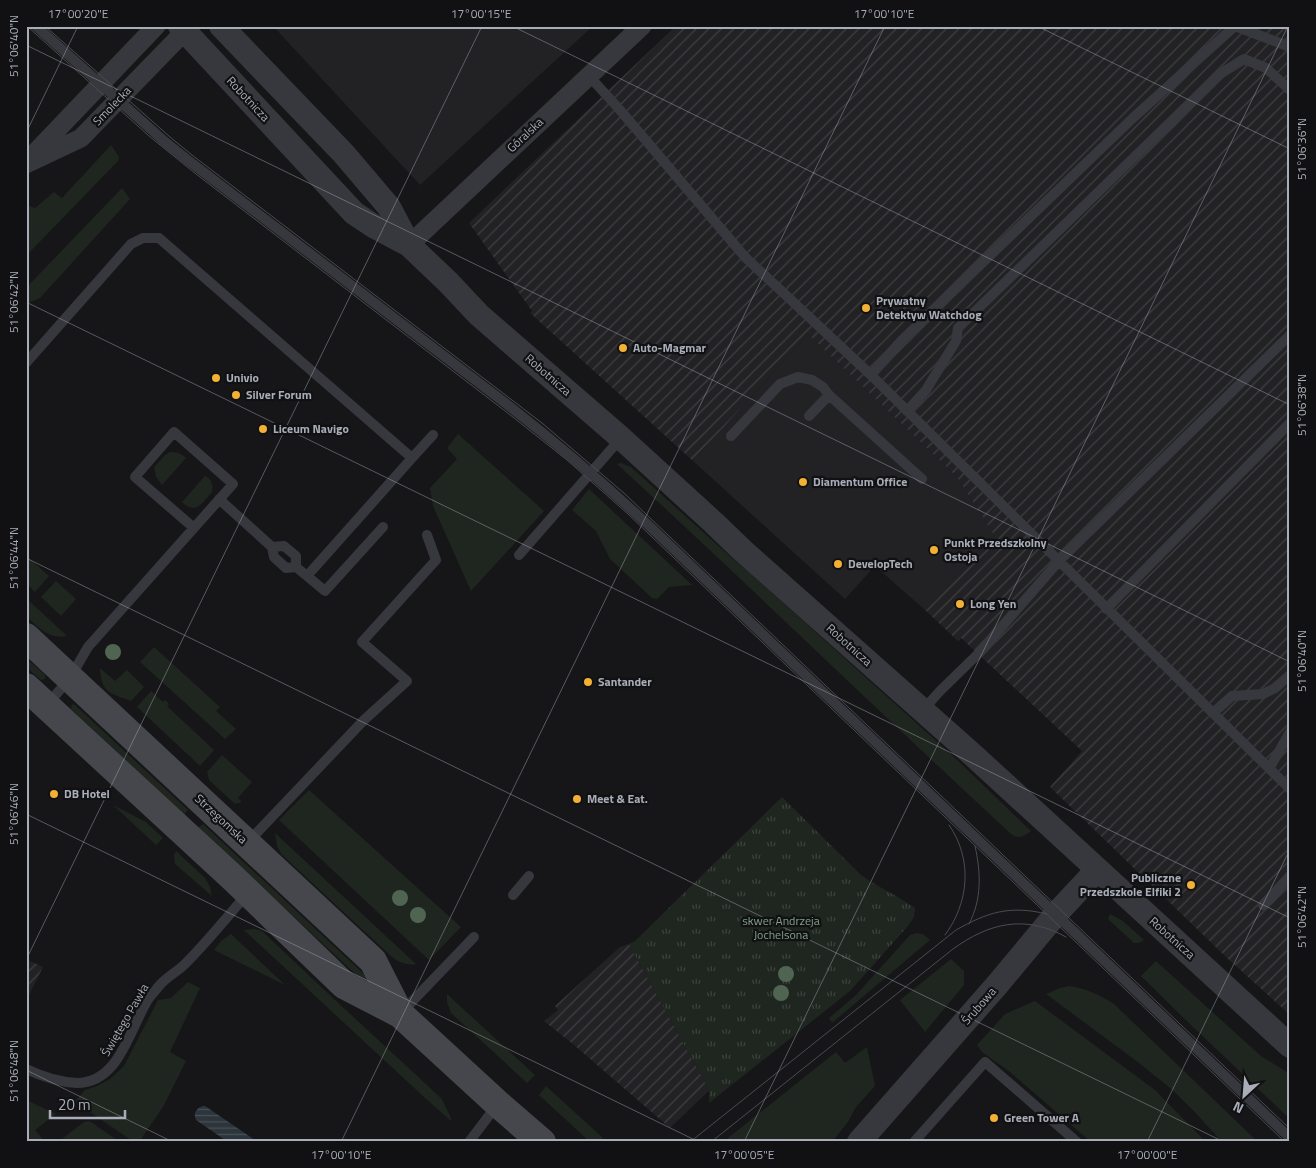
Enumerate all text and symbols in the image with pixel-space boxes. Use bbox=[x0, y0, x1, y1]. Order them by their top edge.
text: 17°00'20"E bbox=[48, 4, 109, 23]
text: 17°00'15"E bbox=[451, 4, 512, 23]
text: 17°00'10"E bbox=[854, 4, 915, 23]
text: 51°06'40"N bbox=[4, 15, 23, 77]
street label: Robotnicza bbox=[222, 72, 274, 126]
street label: Smolecka bbox=[88, 82, 135, 130]
street label: Góralska bbox=[502, 113, 547, 157]
text: 51°06'36"N bbox=[1292, 118, 1311, 180]
text: 51°06'42"N bbox=[4, 271, 23, 333]
place label: Prywatny Detektyw Watchdog bbox=[876, 291, 982, 324]
marker: Prywatny Detektyw Watchdog bbox=[860, 302, 872, 314]
place label: Auto-Magmar bbox=[633, 338, 707, 357]
marker: Auto-Magmar bbox=[617, 342, 629, 354]
street label: Robotnicza bbox=[521, 349, 576, 400]
place label: Univio bbox=[226, 368, 259, 387]
marker: Univio bbox=[210, 372, 222, 384]
text: 51°06'38"N bbox=[1292, 374, 1311, 436]
place label: Silver Forum bbox=[246, 385, 312, 404]
marker: Silver Forum bbox=[230, 389, 242, 401]
place label: Liceum Navigo bbox=[273, 419, 349, 438]
marker: Liceum Navigo bbox=[257, 423, 269, 435]
place label: Diamentum Office bbox=[813, 472, 907, 491]
marker: Diamentum Office bbox=[797, 476, 809, 488]
text: 51°06'44"N bbox=[4, 527, 23, 589]
place label: Punkt Przedszkolny Ostoja bbox=[944, 533, 1047, 566]
marker: Punkt Przedszkolny Ostoja bbox=[928, 544, 940, 556]
place label: DevelopTech bbox=[848, 554, 913, 573]
marker: DevelopTech bbox=[832, 558, 844, 570]
place label: Long Yen bbox=[970, 594, 1016, 613]
marker: Long Yen bbox=[954, 598, 966, 610]
street label: Robotnicza bbox=[822, 619, 877, 670]
text: 51°06'40"N bbox=[1292, 630, 1311, 692]
place label: Santander bbox=[598, 672, 652, 691]
marker: Santander bbox=[582, 676, 594, 688]
text: 51°06'46"N bbox=[4, 783, 23, 845]
place label: DB Hotel bbox=[64, 784, 110, 803]
marker: DB Hotel bbox=[48, 788, 60, 800]
street label: Strzegomska bbox=[191, 789, 252, 848]
place label: Meet & Eat. bbox=[587, 789, 648, 808]
marker: Meet & Eat. bbox=[571, 793, 583, 805]
place label: Publiczne Przedszkole Elfiki 2 bbox=[1080, 868, 1181, 901]
marker: Publiczne Przedszkole Elfiki 2 bbox=[1185, 879, 1197, 891]
text: 51°06'42"N bbox=[1292, 886, 1311, 948]
park label: skwer Andrzeja Jochelsona bbox=[742, 911, 820, 944]
street label: Robotnicza bbox=[1145, 912, 1200, 963]
street label: Świętego Pawła bbox=[96, 980, 153, 1060]
street label: Śrubowa bbox=[957, 983, 1000, 1029]
text: 51°06'48"N bbox=[4, 1040, 23, 1102]
north arrow bbox=[1218, 1070, 1268, 1120]
scale bar bbox=[50, 1088, 125, 1120]
text: 20 m bbox=[58, 1093, 91, 1116]
text: N bbox=[1229, 1097, 1247, 1120]
place label: Green Tower A bbox=[1004, 1108, 1080, 1127]
marker: Green Tower A bbox=[988, 1112, 1000, 1124]
text: 17°00'10"E bbox=[311, 1145, 372, 1164]
text: 17°00'05"E bbox=[714, 1145, 775, 1164]
text: 17°00'00"E bbox=[1117, 1145, 1178, 1164]

